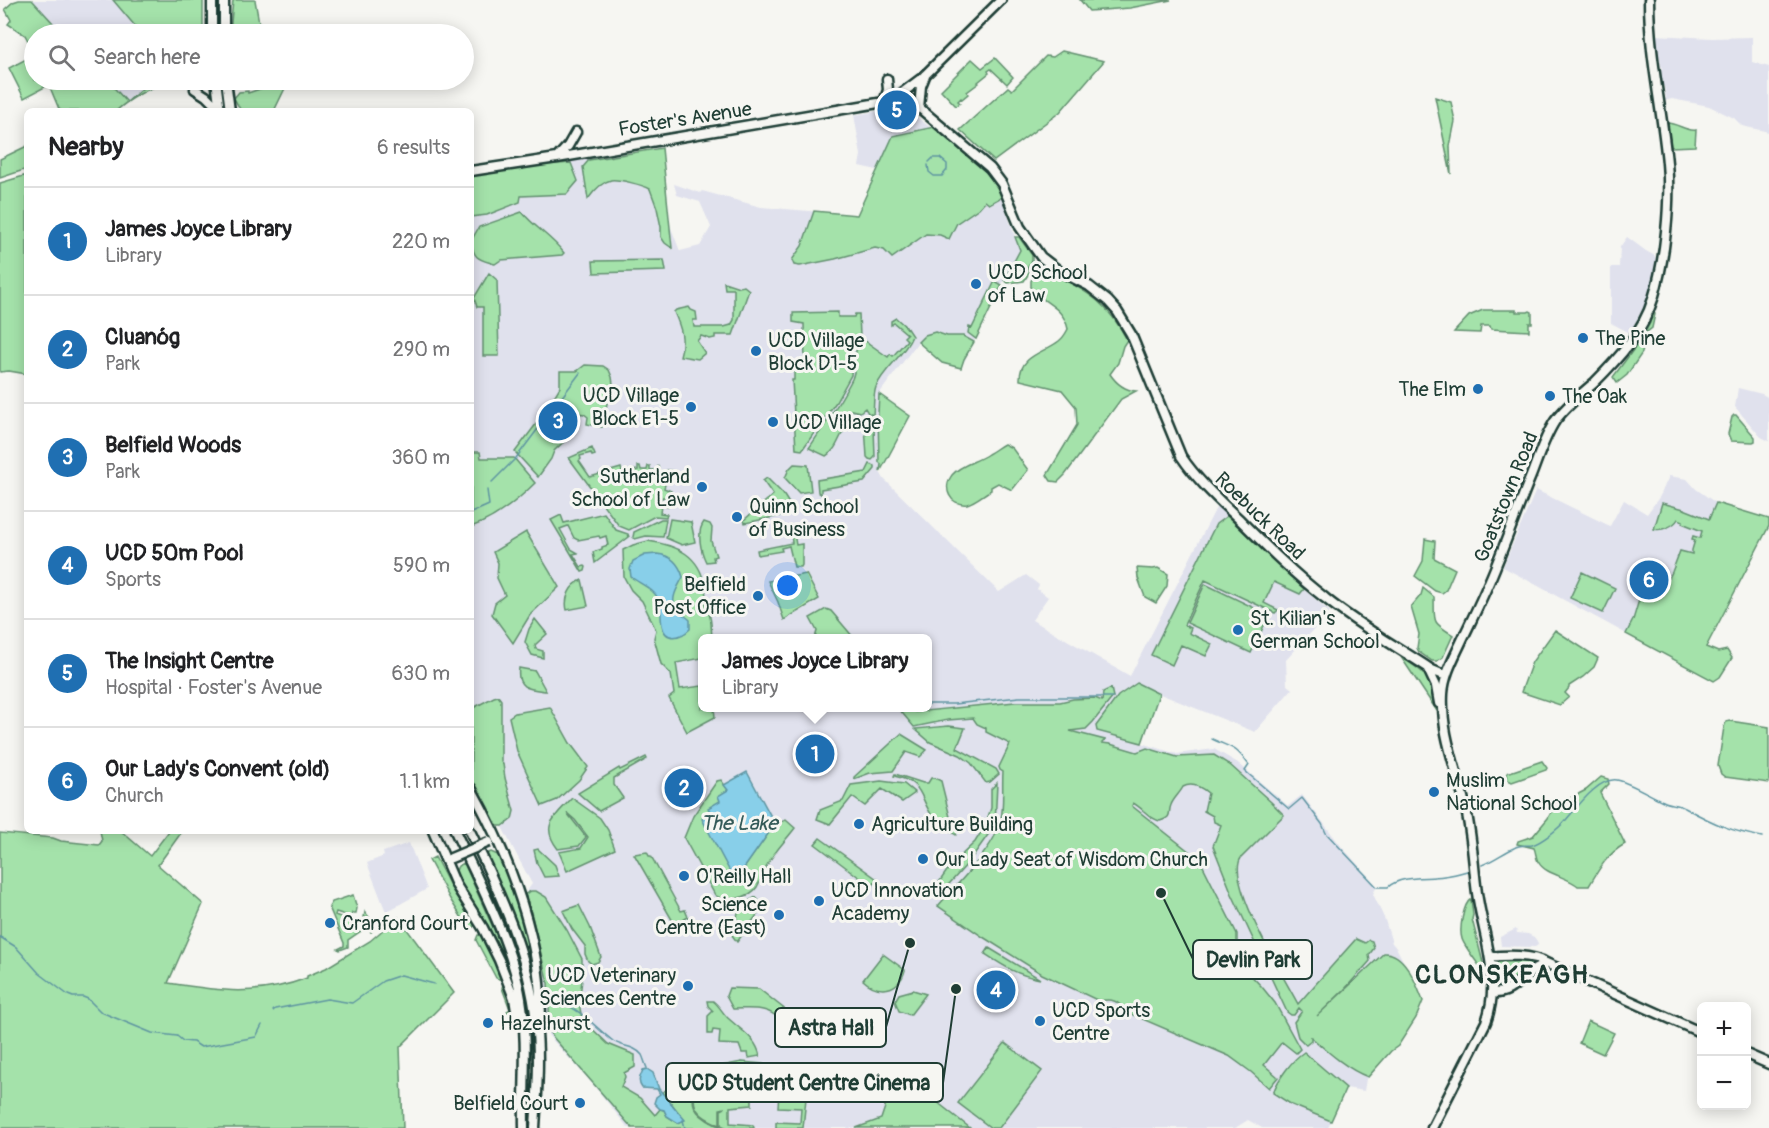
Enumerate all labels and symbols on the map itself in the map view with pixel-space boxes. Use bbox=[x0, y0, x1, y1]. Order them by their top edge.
pin: 5 bbox=[878, 88, 916, 132]
street label: Foster's Avenue bbox=[617, 96, 754, 142]
place label: UCD School of Law bbox=[988, 260, 1088, 308]
marker: UCD School of Law bbox=[969, 277, 983, 291]
place label: The Pine bbox=[1595, 326, 1665, 351]
place label: UCD Village Block D1-5 bbox=[768, 328, 865, 376]
marker: The Pine bbox=[1576, 331, 1590, 345]
marker: UCD Village Block D1-5 bbox=[749, 344, 763, 358]
place label: The Elm bbox=[1398, 377, 1466, 402]
marker: The Elm bbox=[1471, 382, 1485, 396]
place label: UCD Village Block E1-5 bbox=[583, 383, 679, 431]
place label: The Oak bbox=[1562, 384, 1628, 409]
marker: The Oak bbox=[1543, 389, 1557, 403]
pin: 3 bbox=[538, 398, 578, 444]
marker: UCD Village Block E1-5 bbox=[684, 400, 698, 414]
place label: UCD Village bbox=[785, 410, 882, 435]
marker: UCD Village bbox=[766, 415, 780, 429]
street label: Goatstown Road bbox=[1468, 428, 1544, 566]
place label: Sutherland School of Law bbox=[571, 464, 690, 512]
street label: Roebuck Road bbox=[1209, 467, 1311, 565]
marker: Sutherland School of Law bbox=[695, 480, 709, 494]
place label: Quinn School of Business bbox=[749, 494, 859, 542]
marker: Quinn School of Business bbox=[730, 510, 744, 524]
pin: 6 bbox=[1630, 558, 1668, 602]
your location bbox=[773, 571, 802, 600]
place label: Belfield Post Office bbox=[654, 572, 746, 620]
marker: Belfield Post Office bbox=[751, 589, 765, 603]
place label: St. Kilian's German School bbox=[1250, 606, 1380, 654]
marker: St. Kilian's German School bbox=[1231, 623, 1245, 637]
pin: 1 bbox=[796, 732, 834, 777]
pin: 2 bbox=[664, 766, 704, 810]
place label: Muslim National School bbox=[1446, 768, 1578, 816]
marker: Muslim National School bbox=[1427, 785, 1441, 799]
water label: The Lake bbox=[700, 810, 780, 837]
place label: Agriculture Building bbox=[871, 812, 1033, 837]
marker: Agriculture Building bbox=[852, 817, 866, 831]
place label: Our Lady Seat of Wisdom Church bbox=[935, 847, 1208, 872]
marker: Our Lady Seat of Wisdom Church bbox=[916, 852, 930, 866]
place label: O'Reilly Hall bbox=[696, 864, 792, 889]
marker: O'Reilly Hall bbox=[677, 869, 691, 883]
place label: UCD Innovation Academy bbox=[831, 878, 964, 926]
place label: Science Centre (East) bbox=[655, 892, 767, 940]
marker: UCD Innovation Academy bbox=[812, 894, 826, 908]
marker: Science Centre (East) bbox=[772, 908, 786, 922]
place label: Cranford Court bbox=[342, 911, 469, 936]
marker: Cranford Court bbox=[323, 916, 337, 930]
callout: Devlin Park bbox=[1193, 940, 1312, 979]
text: Devlin Park bbox=[1206, 947, 1301, 974]
district label: CLONSKEAGH bbox=[1415, 959, 1589, 991]
place label: UCD Veterinary Sciences Centre bbox=[539, 963, 676, 1011]
pin: 4 bbox=[976, 968, 1016, 1012]
marker: UCD Veterinary Sciences Centre bbox=[681, 979, 695, 993]
place label: UCD Sports Centre bbox=[1052, 998, 1150, 1046]
callout: Astra Hall bbox=[775, 1008, 886, 1047]
place label: Hazelhurst bbox=[500, 1011, 592, 1036]
marker: UCD Sports Centre bbox=[1033, 1014, 1047, 1028]
text: Astra Hall bbox=[788, 1015, 874, 1042]
marker: Hazelhurst bbox=[481, 1016, 495, 1030]
callout: UCD Student Centre Cinema bbox=[666, 1063, 943, 1102]
text: UCD Student Centre Cinema bbox=[678, 1070, 931, 1097]
place label: Belfield Court bbox=[453, 1091, 569, 1116]
marker: Belfield Court bbox=[573, 1096, 587, 1110]

